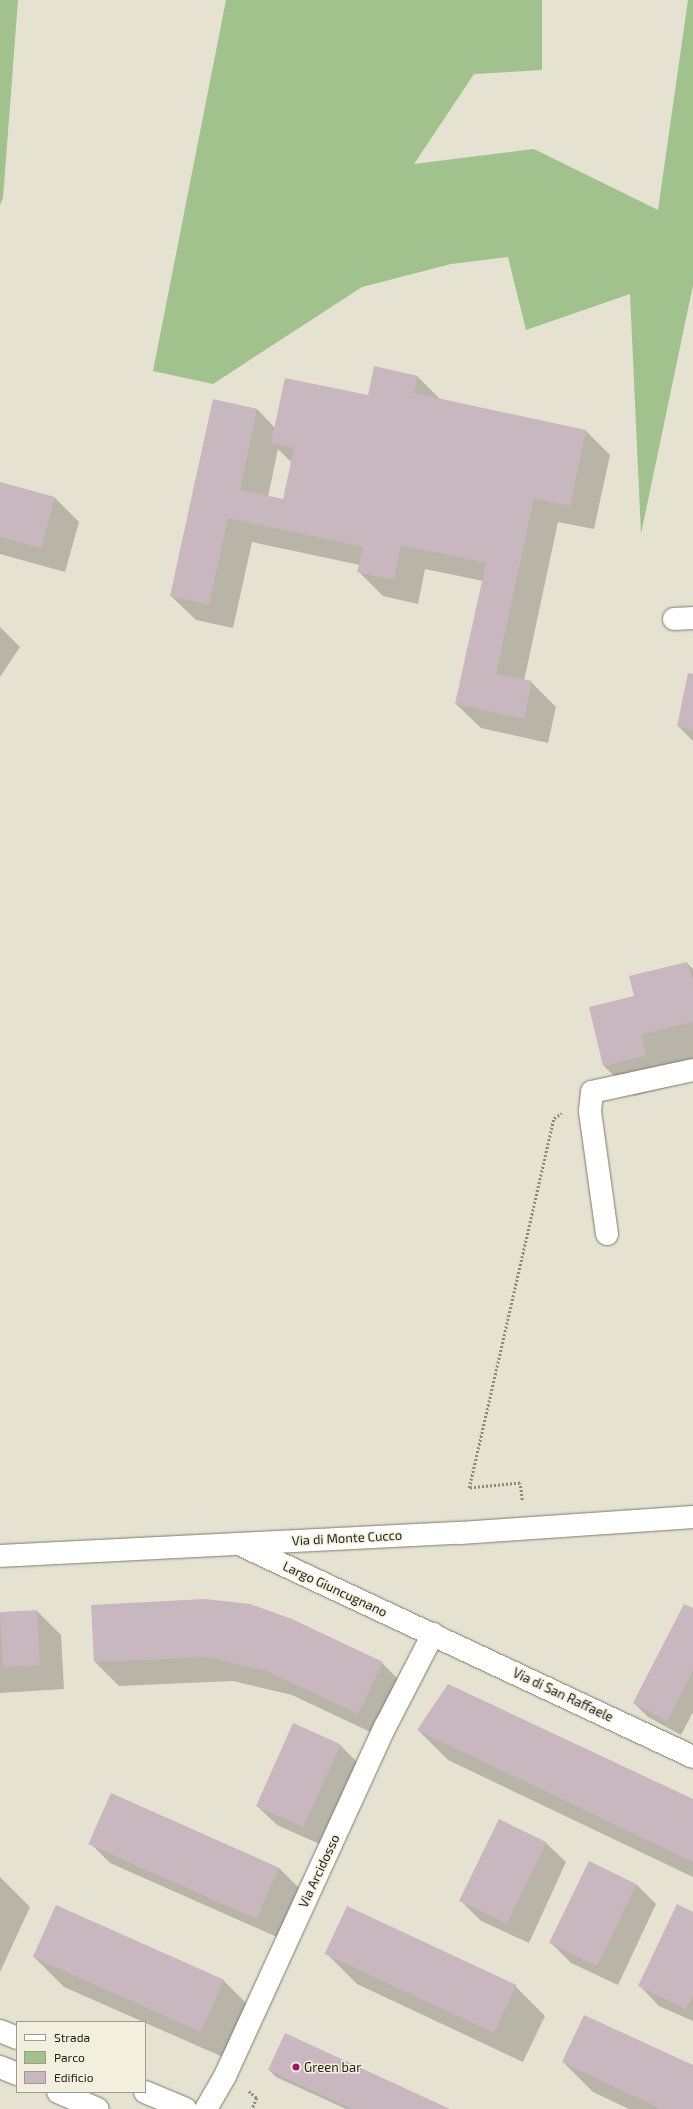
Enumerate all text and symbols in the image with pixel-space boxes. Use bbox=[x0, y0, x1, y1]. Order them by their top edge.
street label: Via di Monte Cucco bbox=[291, 1527, 403, 1549]
street label: Largo Giuncugnano bbox=[280, 1558, 390, 1620]
street label: Via di San Raffaele bbox=[510, 1665, 616, 1725]
street label: Via Arcidosso bbox=[295, 1832, 343, 1910]
legend bbox=[16, 2021, 146, 2093]
text: Strada bbox=[54, 2030, 90, 2044]
text: Parco bbox=[54, 2050, 85, 2064]
place label: Green bar bbox=[304, 2059, 361, 2075]
marker: Green bar bbox=[291, 2062, 301, 2072]
text: Edificio bbox=[54, 2070, 94, 2084]

